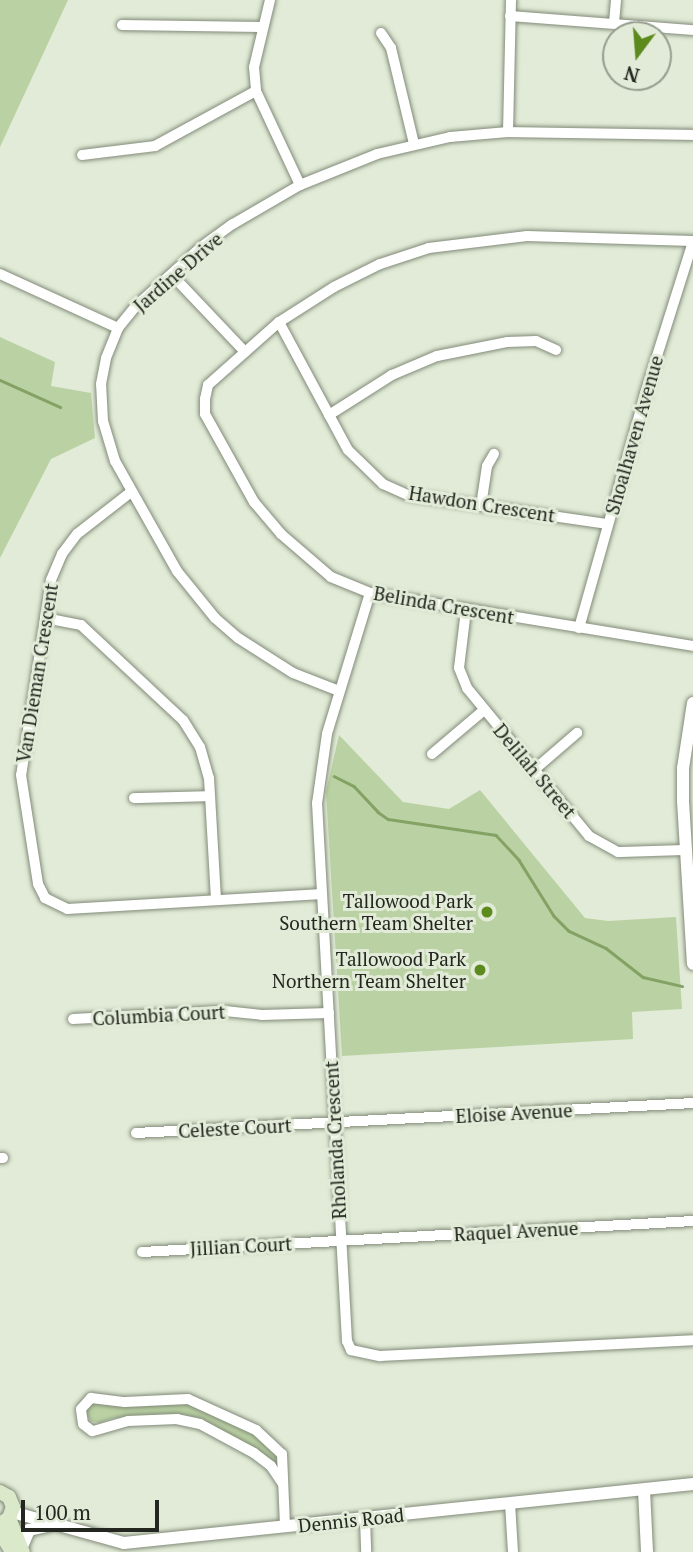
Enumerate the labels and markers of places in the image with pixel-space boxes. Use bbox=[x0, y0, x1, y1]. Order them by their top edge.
place label: Tallowood Park Southern Team Shelter bbox=[279, 890, 473, 934]
marker: Tallowood Park Southern Team Shelter bbox=[479, 904, 495, 920]
place label: Tallowood Park Northern Team Shelter bbox=[272, 948, 466, 992]
marker: Tallowood Park Northern Team Shelter bbox=[472, 962, 488, 978]

